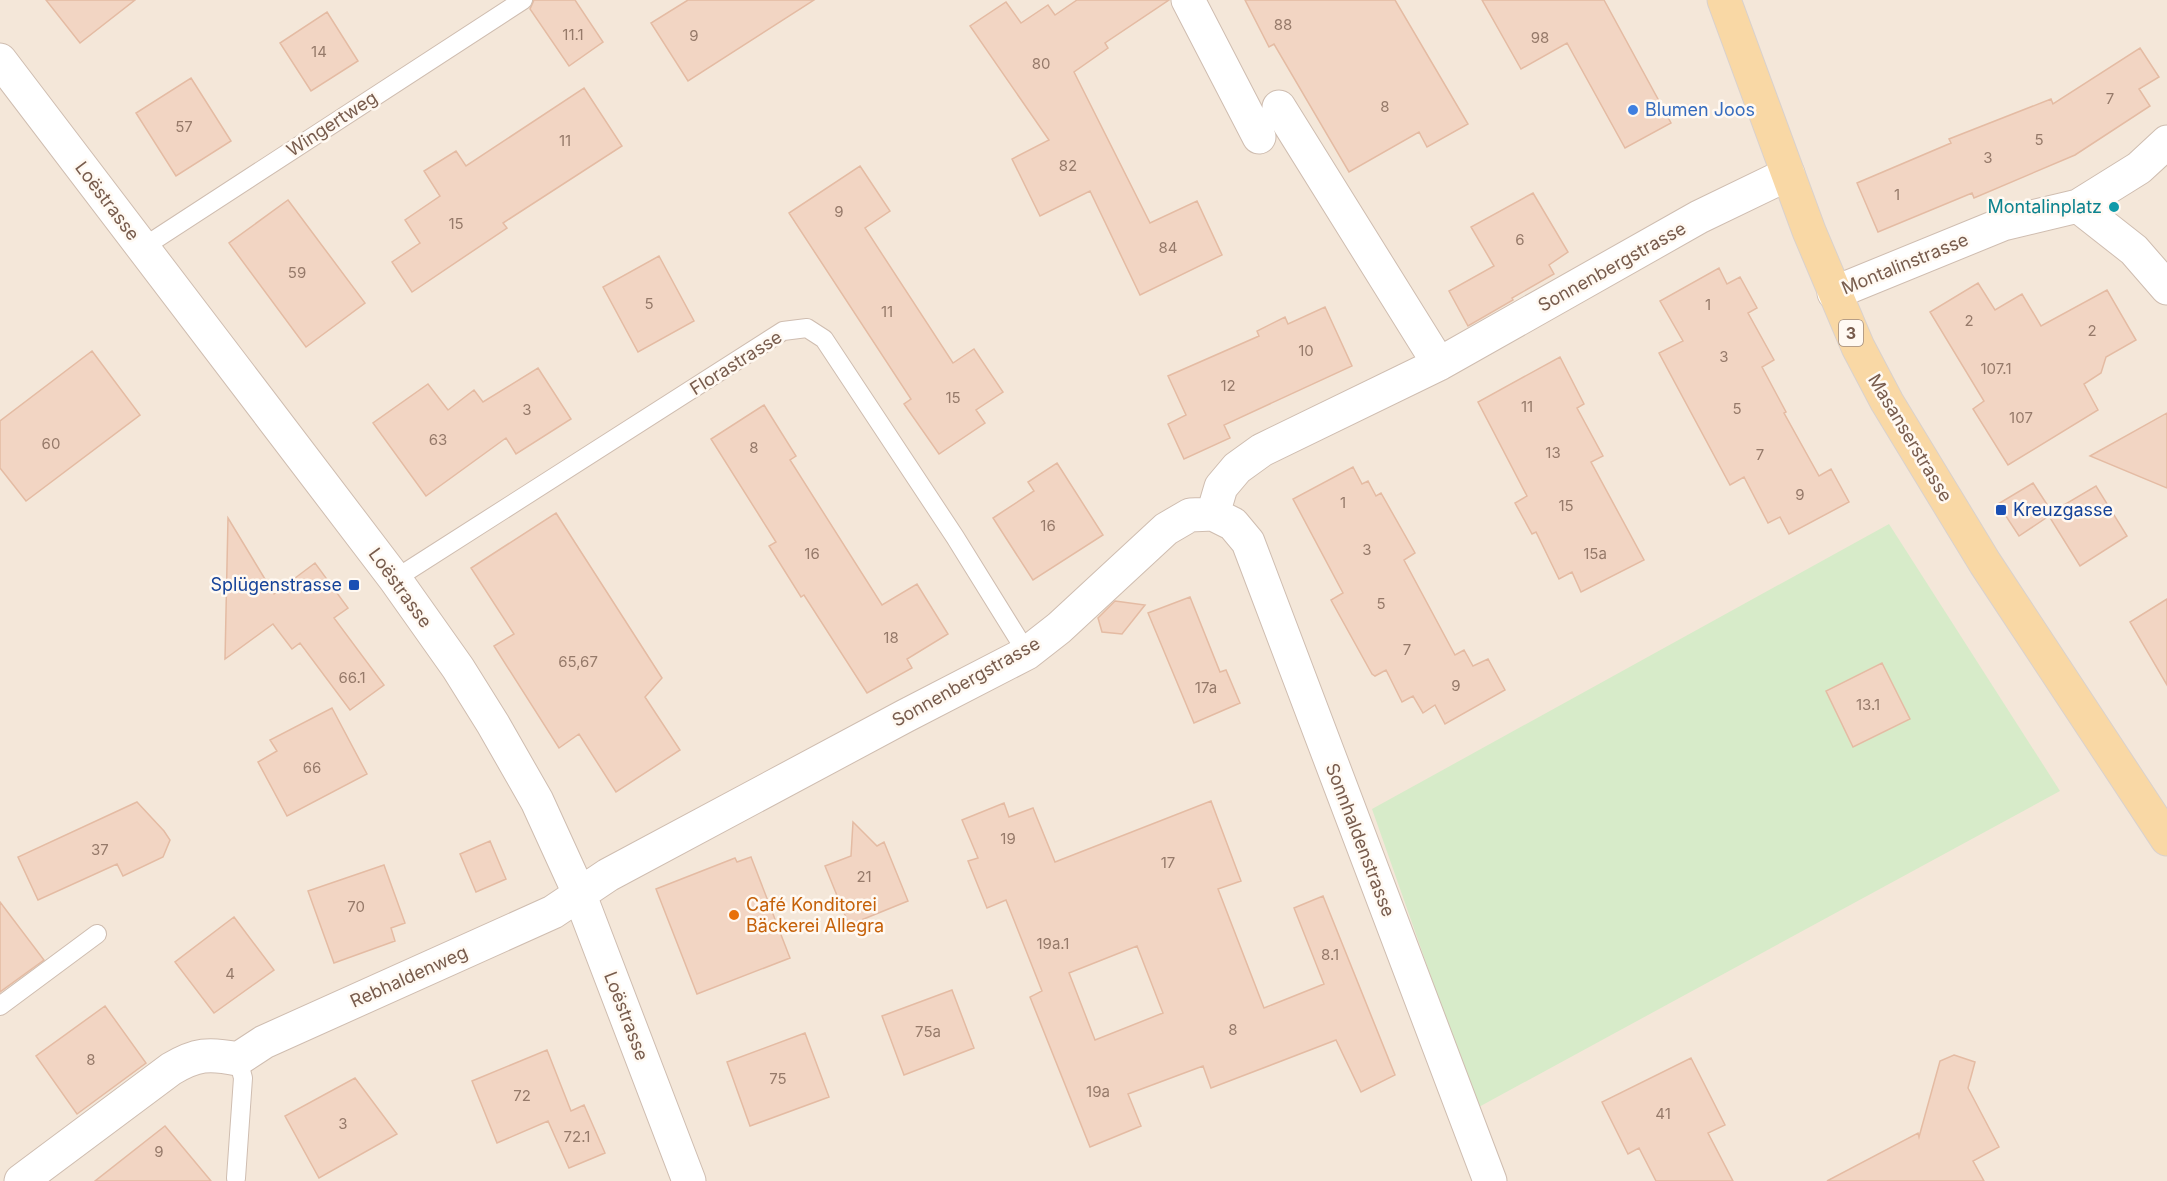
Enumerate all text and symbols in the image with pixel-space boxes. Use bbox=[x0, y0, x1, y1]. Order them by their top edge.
house number: 88 bbox=[1274, 15, 1292, 34]
house number: 11.1 bbox=[562, 25, 584, 44]
house number: 9 bbox=[689, 26, 699, 45]
house number: 98 bbox=[1531, 28, 1549, 47]
house number: 14 bbox=[311, 42, 327, 61]
house number: 80 bbox=[1032, 54, 1050, 73]
street label: Wingertweg bbox=[283, 87, 381, 161]
house number: 7 bbox=[2106, 89, 2114, 108]
house number: 8 bbox=[1380, 97, 1390, 116]
place label: Blumen Joos bbox=[1645, 99, 1755, 120]
marker: Blumen Joos bbox=[1626, 103, 1640, 117]
house number: 57 bbox=[175, 117, 193, 136]
house number: 5 bbox=[2034, 130, 2044, 149]
house number: 11 bbox=[559, 131, 571, 150]
house number: 3 bbox=[1983, 148, 1993, 167]
house number: 82 bbox=[1059, 156, 1077, 175]
street label: Loëstrasse bbox=[71, 157, 144, 244]
house number: 1 bbox=[1894, 185, 1900, 204]
place label: Montalinplatz bbox=[1988, 196, 2102, 217]
marker: Montalinplatz bbox=[2107, 200, 2121, 214]
house number: 9 bbox=[834, 202, 844, 221]
house number: 15 bbox=[448, 214, 464, 233]
street label: Sonnenbergstrasse bbox=[1534, 217, 1689, 316]
street label: Montalinstrasse bbox=[1838, 229, 1971, 299]
house number: 6 bbox=[1515, 230, 1525, 249]
house number: 84 bbox=[1159, 238, 1177, 257]
house number: 59 bbox=[288, 263, 306, 282]
house number: 5 bbox=[644, 294, 654, 313]
house number: 1 bbox=[1705, 295, 1711, 314]
house number: 11 bbox=[881, 302, 893, 321]
house number: 2 bbox=[1964, 311, 1974, 330]
road number: 3 bbox=[1839, 320, 1863, 346]
house number: 2 bbox=[2087, 321, 2097, 340]
street label: Florastrasse bbox=[686, 326, 786, 399]
house number: 10 bbox=[1298, 341, 1314, 360]
house number: 3 bbox=[1719, 347, 1729, 366]
house number: 107.1 bbox=[1980, 359, 2012, 378]
street label: Masanserstrasse bbox=[1864, 370, 1957, 505]
house number: 12 bbox=[1220, 376, 1236, 395]
house number: 15 bbox=[945, 388, 961, 407]
house number: 11 bbox=[1521, 397, 1533, 416]
house number: 5 bbox=[1732, 399, 1742, 418]
house number: 3 bbox=[522, 400, 532, 419]
house number: 107 bbox=[2009, 408, 2033, 427]
house number: 63 bbox=[429, 430, 447, 449]
house number: 60 bbox=[42, 434, 60, 453]
house number: 8 bbox=[749, 438, 759, 457]
house number: 13 bbox=[1545, 443, 1561, 462]
house number: 7 bbox=[1756, 445, 1764, 464]
house number: 9 bbox=[1795, 485, 1805, 504]
house number: 1 bbox=[1340, 493, 1346, 512]
house number: 15 bbox=[1558, 496, 1574, 515]
place label: Kreuzgasse bbox=[2013, 499, 2113, 520]
marker: Kreuzgasse bbox=[1994, 503, 2008, 517]
house number: 16 bbox=[1040, 516, 1056, 535]
house number: 3 bbox=[1362, 540, 1372, 559]
street label: Loëstrasse bbox=[365, 544, 436, 632]
house number: 16 bbox=[804, 544, 820, 563]
house number: 15a bbox=[1583, 544, 1607, 563]
place label: Splügenstrasse bbox=[210, 574, 342, 595]
marker: Splügenstrasse bbox=[347, 578, 361, 592]
house number: 5 bbox=[1376, 594, 1386, 613]
house number: 18 bbox=[883, 628, 899, 647]
street label: Sonnenbergstrasse bbox=[888, 632, 1043, 731]
house number: 7 bbox=[1403, 640, 1411, 659]
house number: 65,67 bbox=[558, 652, 598, 671]
house number: 66.1 bbox=[338, 668, 366, 687]
house number: 9 bbox=[1451, 676, 1461, 695]
house number: 17a bbox=[1195, 678, 1217, 697]
house number: 13.1 bbox=[1856, 695, 1880, 714]
house number: 66 bbox=[303, 758, 321, 777]
street label: Sonnhaldenstrasse bbox=[1322, 760, 1399, 920]
house number: 19 bbox=[1000, 829, 1016, 848]
house number: 37 bbox=[91, 840, 109, 859]
house number: 17 bbox=[1161, 853, 1175, 872]
house number: 21 bbox=[856, 867, 872, 886]
place label: Café Konditorei Bäckerei Allegra bbox=[746, 894, 884, 936]
house number: 70 bbox=[347, 897, 365, 916]
marker: Café Konditorei Bäckerei Allegra bbox=[727, 908, 741, 922]
house number: 19a.1 bbox=[1037, 934, 1069, 953]
street label: Rebhaldenweg bbox=[347, 941, 471, 1012]
house number: 8.1 bbox=[1321, 945, 1339, 964]
house number: 4 bbox=[225, 964, 235, 983]
street label: Loëstrasse bbox=[600, 969, 653, 1063]
house number: 8 bbox=[1228, 1020, 1238, 1039]
house number: 75a bbox=[915, 1022, 941, 1041]
house number: 8 bbox=[86, 1050, 96, 1069]
house number: 75 bbox=[769, 1069, 787, 1088]
house number: 19a bbox=[1086, 1082, 1110, 1101]
house number: 72 bbox=[513, 1086, 531, 1105]
house number: 41 bbox=[1655, 1104, 1671, 1123]
house number: 3 bbox=[338, 1114, 348, 1133]
house number: 72.1 bbox=[564, 1127, 590, 1146]
house number: 9 bbox=[154, 1142, 164, 1161]

